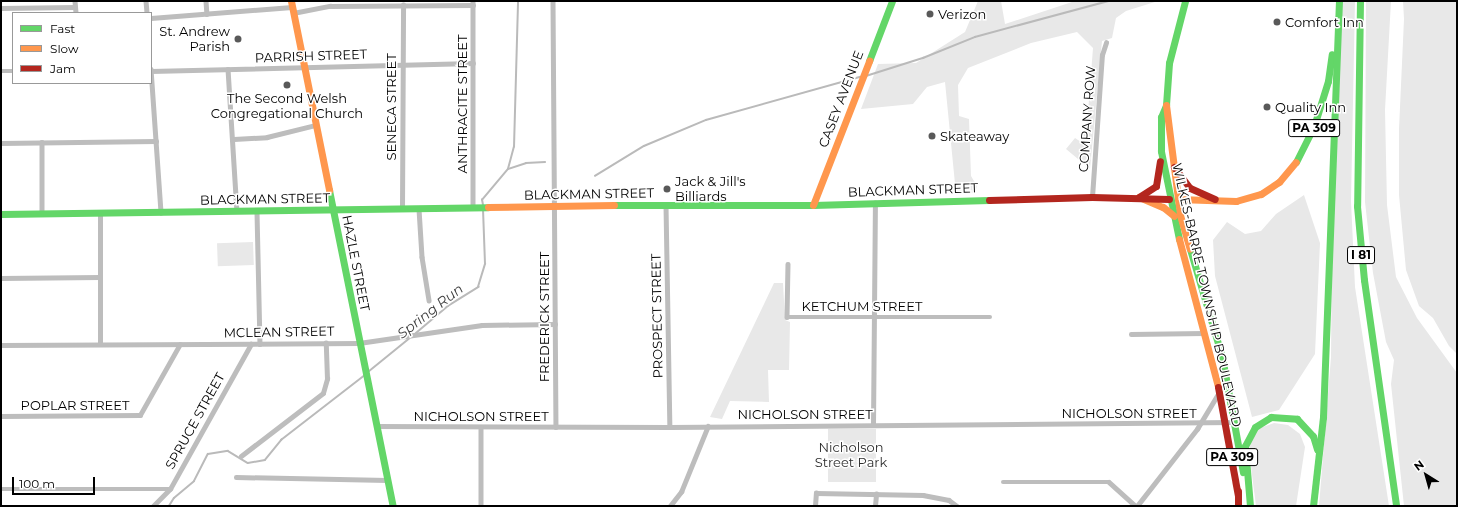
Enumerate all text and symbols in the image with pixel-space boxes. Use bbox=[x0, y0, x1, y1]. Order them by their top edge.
place label: Verizon bbox=[938, 6, 986, 22]
marker: Verizon bbox=[925, 9, 935, 19]
legend bbox=[12, 12, 152, 84]
place label: Comfort Inn bbox=[1285, 14, 1364, 30]
marker: Comfort Inn bbox=[1272, 17, 1282, 27]
text: Fast bbox=[50, 21, 75, 36]
place label: St. Andrew Parish bbox=[159, 24, 230, 55]
marker: St. Andrew Parish bbox=[233, 34, 243, 44]
street label: ANTHRACITE STREET bbox=[454, 35, 470, 173]
text: Slow bbox=[50, 41, 79, 56]
street label: PARRISH STREET bbox=[255, 46, 367, 66]
street label: CASEY AVENUE bbox=[815, 48, 867, 150]
street label: SENECA STREET bbox=[383, 53, 399, 161]
text: Jam bbox=[50, 61, 76, 76]
street label: COMPANY ROW bbox=[1075, 65, 1099, 173]
marker: The Second Welsh Congregational Church bbox=[282, 80, 292, 90]
place label: The Second Welsh Congregational Church bbox=[211, 91, 363, 122]
place label: Quality Inn bbox=[1275, 99, 1346, 115]
marker: Quality Inn bbox=[1262, 102, 1272, 112]
road number: PA 309 bbox=[1288, 118, 1340, 138]
place label: Skateaway bbox=[940, 128, 1009, 144]
marker: Skateaway bbox=[927, 131, 937, 141]
street label: WILKES-BARRE TOWNSHIP BOULEVARD bbox=[1169, 162, 1245, 428]
place label: Jack & Jill's Billiards bbox=[675, 174, 746, 205]
street label: BLACKMAN STREET bbox=[848, 180, 978, 200]
marker: Jack & Jill's Billiards bbox=[662, 184, 672, 194]
street label: BLACKMAN STREET bbox=[524, 185, 654, 203]
street label: BLACKMAN STREET bbox=[200, 190, 330, 208]
street label: HAZLE STREET bbox=[339, 214, 373, 312]
road number: I 81 bbox=[1347, 245, 1375, 265]
street label: FREDERICK STREET bbox=[536, 252, 552, 382]
street label: PROSPECT STREET bbox=[648, 253, 666, 379]
water label: Spring Run bbox=[394, 280, 466, 342]
street label: KETCHUM STREET bbox=[802, 298, 922, 314]
street label: MCLEAN STREET bbox=[223, 323, 335, 341]
street label: SPRUCE STREET bbox=[162, 370, 228, 472]
street label: POPLAR STREET bbox=[21, 397, 129, 413]
street label: NICHOLSON STREET bbox=[1061, 405, 1197, 421]
street label: NICHOLSON STREET bbox=[737, 406, 873, 422]
street label: NICHOLSON STREET bbox=[413, 408, 549, 424]
park label: Nicholson Street Park bbox=[815, 440, 887, 471]
road number: PA 309 bbox=[1206, 447, 1258, 467]
north arrow bbox=[1406, 455, 1446, 495]
text: N bbox=[1411, 457, 1427, 474]
scale bar bbox=[14, 469, 97, 495]
text: 100 m bbox=[19, 476, 55, 491]

